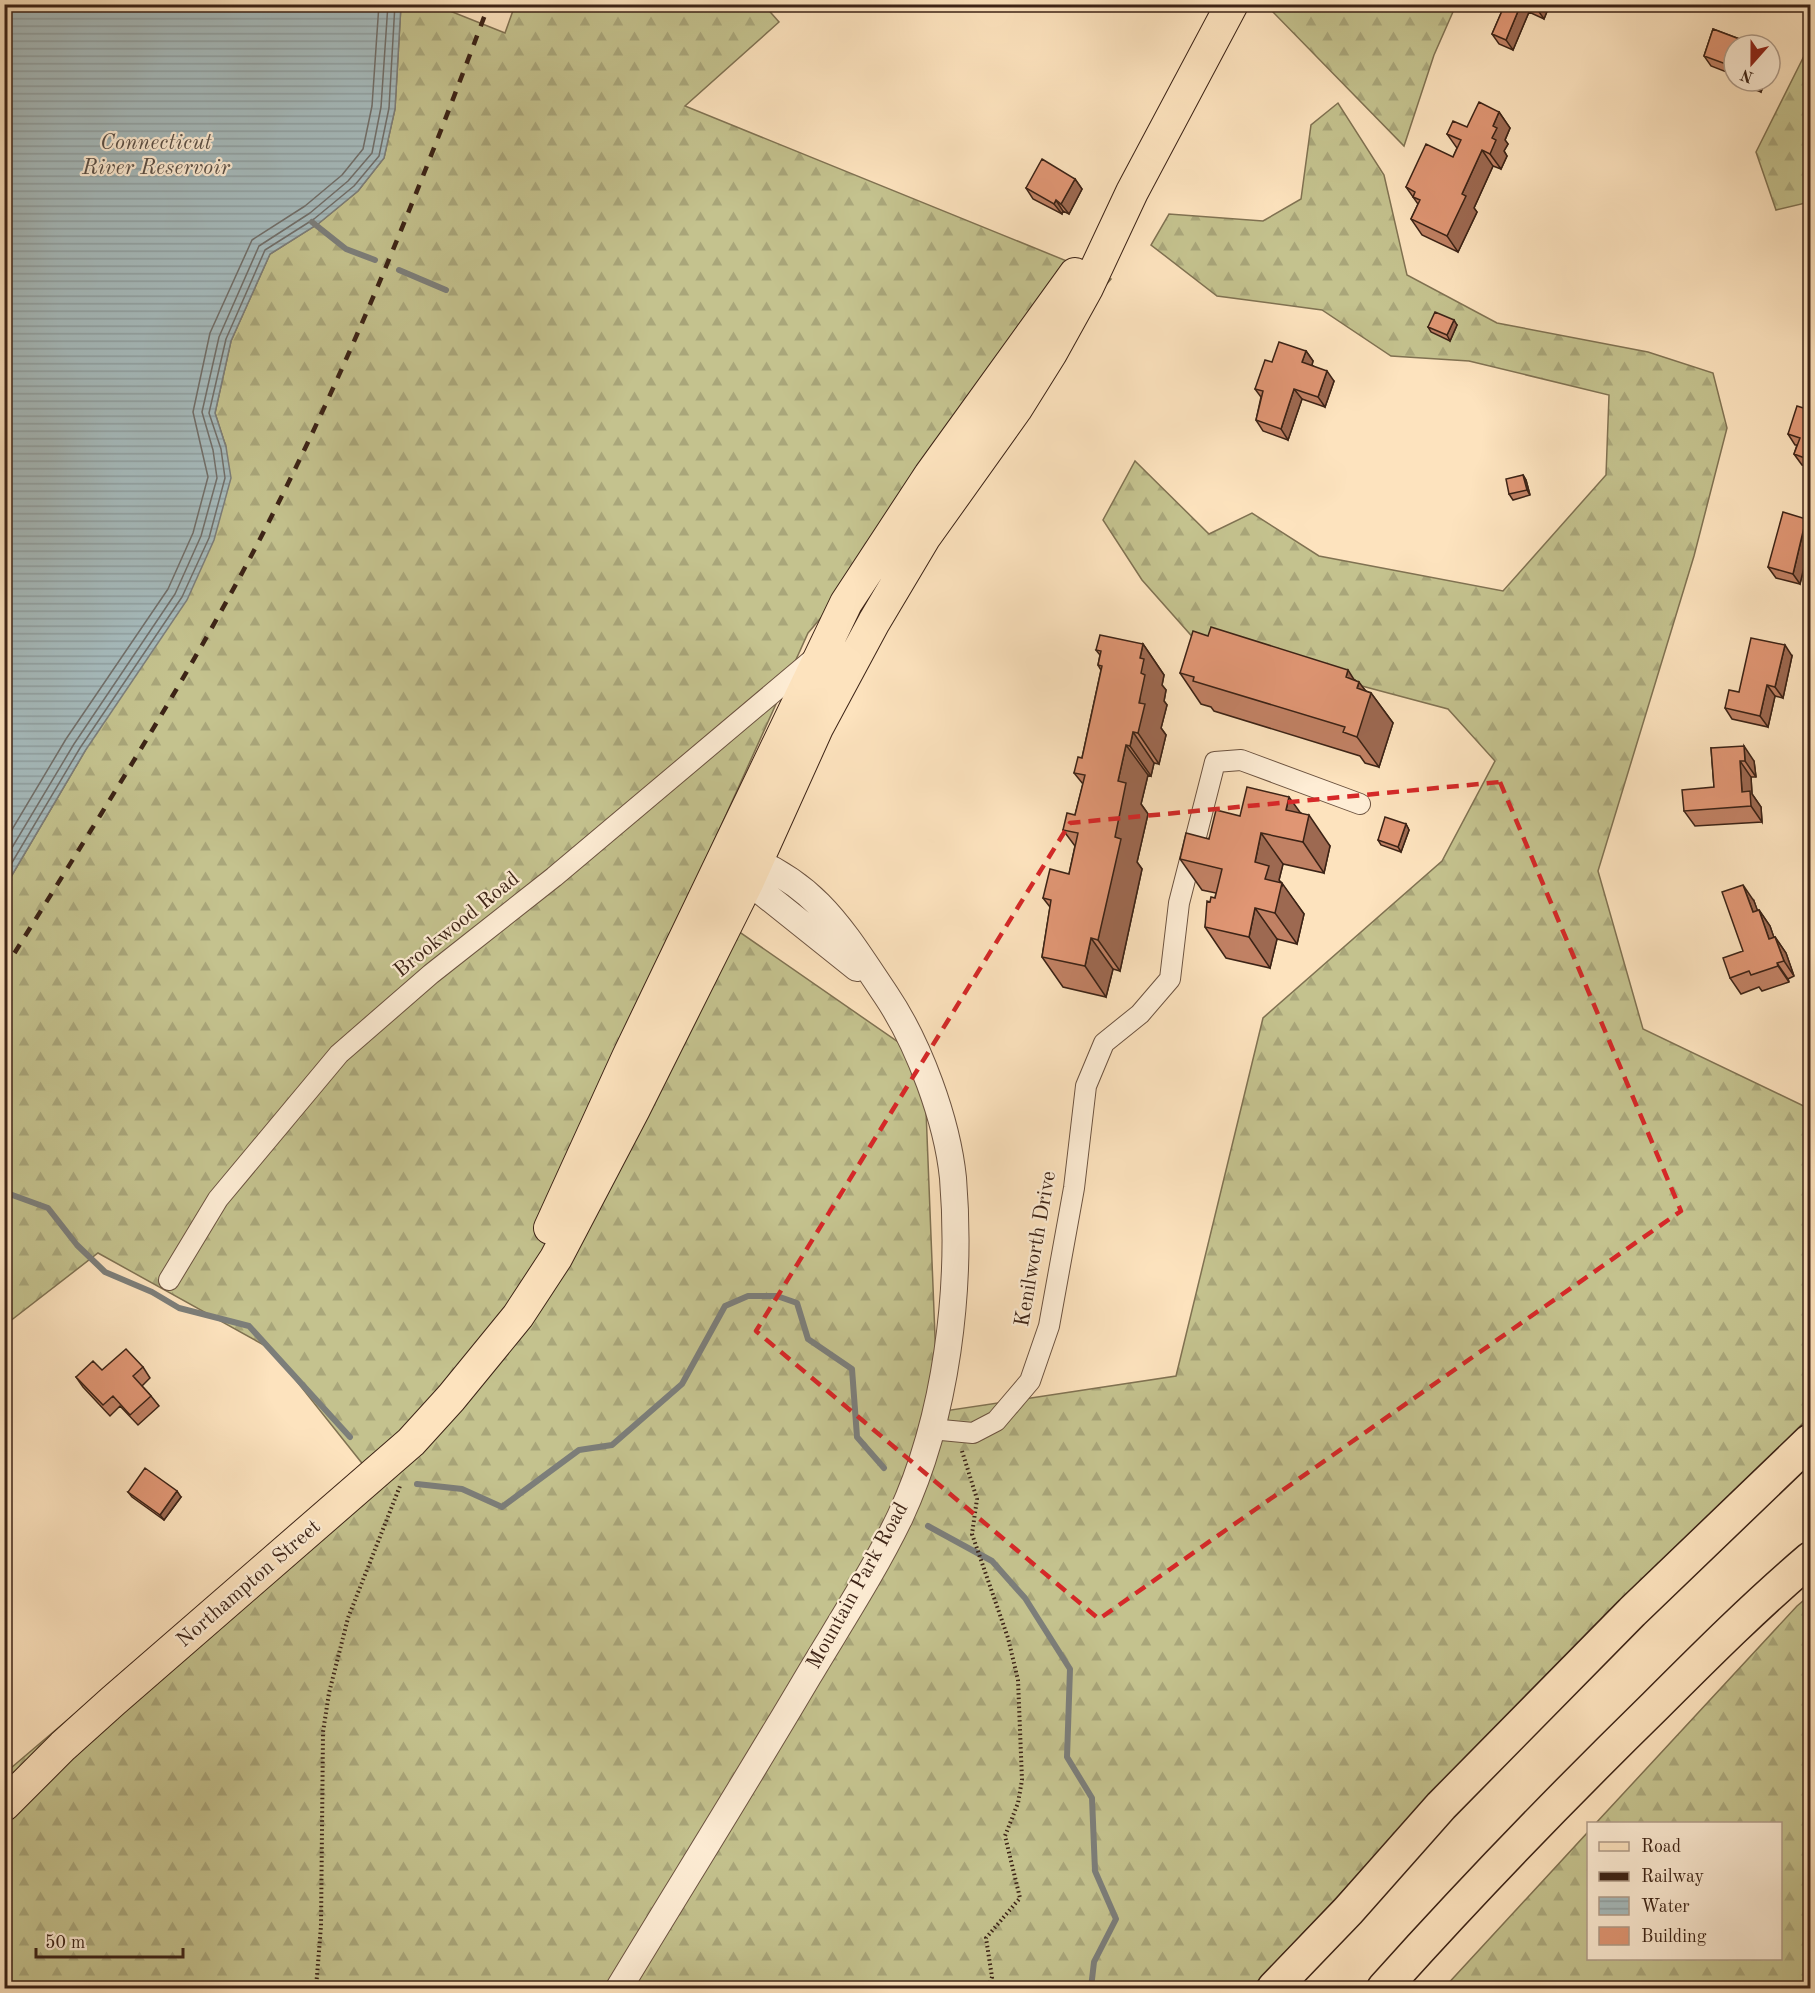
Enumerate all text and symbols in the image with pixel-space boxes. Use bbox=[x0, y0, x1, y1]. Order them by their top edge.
north arrow bbox=[1722, 33, 1782, 93]
text: N bbox=[1738, 65, 1756, 85]
water label: Connecticut River Reservoir bbox=[81, 132, 231, 179]
street label: Brookwood Road bbox=[390, 868, 524, 982]
street label: Kenilworth Drive bbox=[1012, 1170, 1060, 1328]
street label: Mountain Park Road bbox=[803, 1499, 913, 1673]
street label: Northampton Street bbox=[173, 1516, 325, 1652]
legend bbox=[1587, 1822, 1782, 1960]
text: Road bbox=[1641, 1838, 1681, 1856]
text: Railway bbox=[1641, 1868, 1704, 1886]
text: Water bbox=[1641, 1898, 1690, 1916]
scale bar bbox=[36, 1921, 183, 1959]
text: Building bbox=[1641, 1928, 1707, 1946]
text: 50 m bbox=[45, 1934, 85, 1952]

